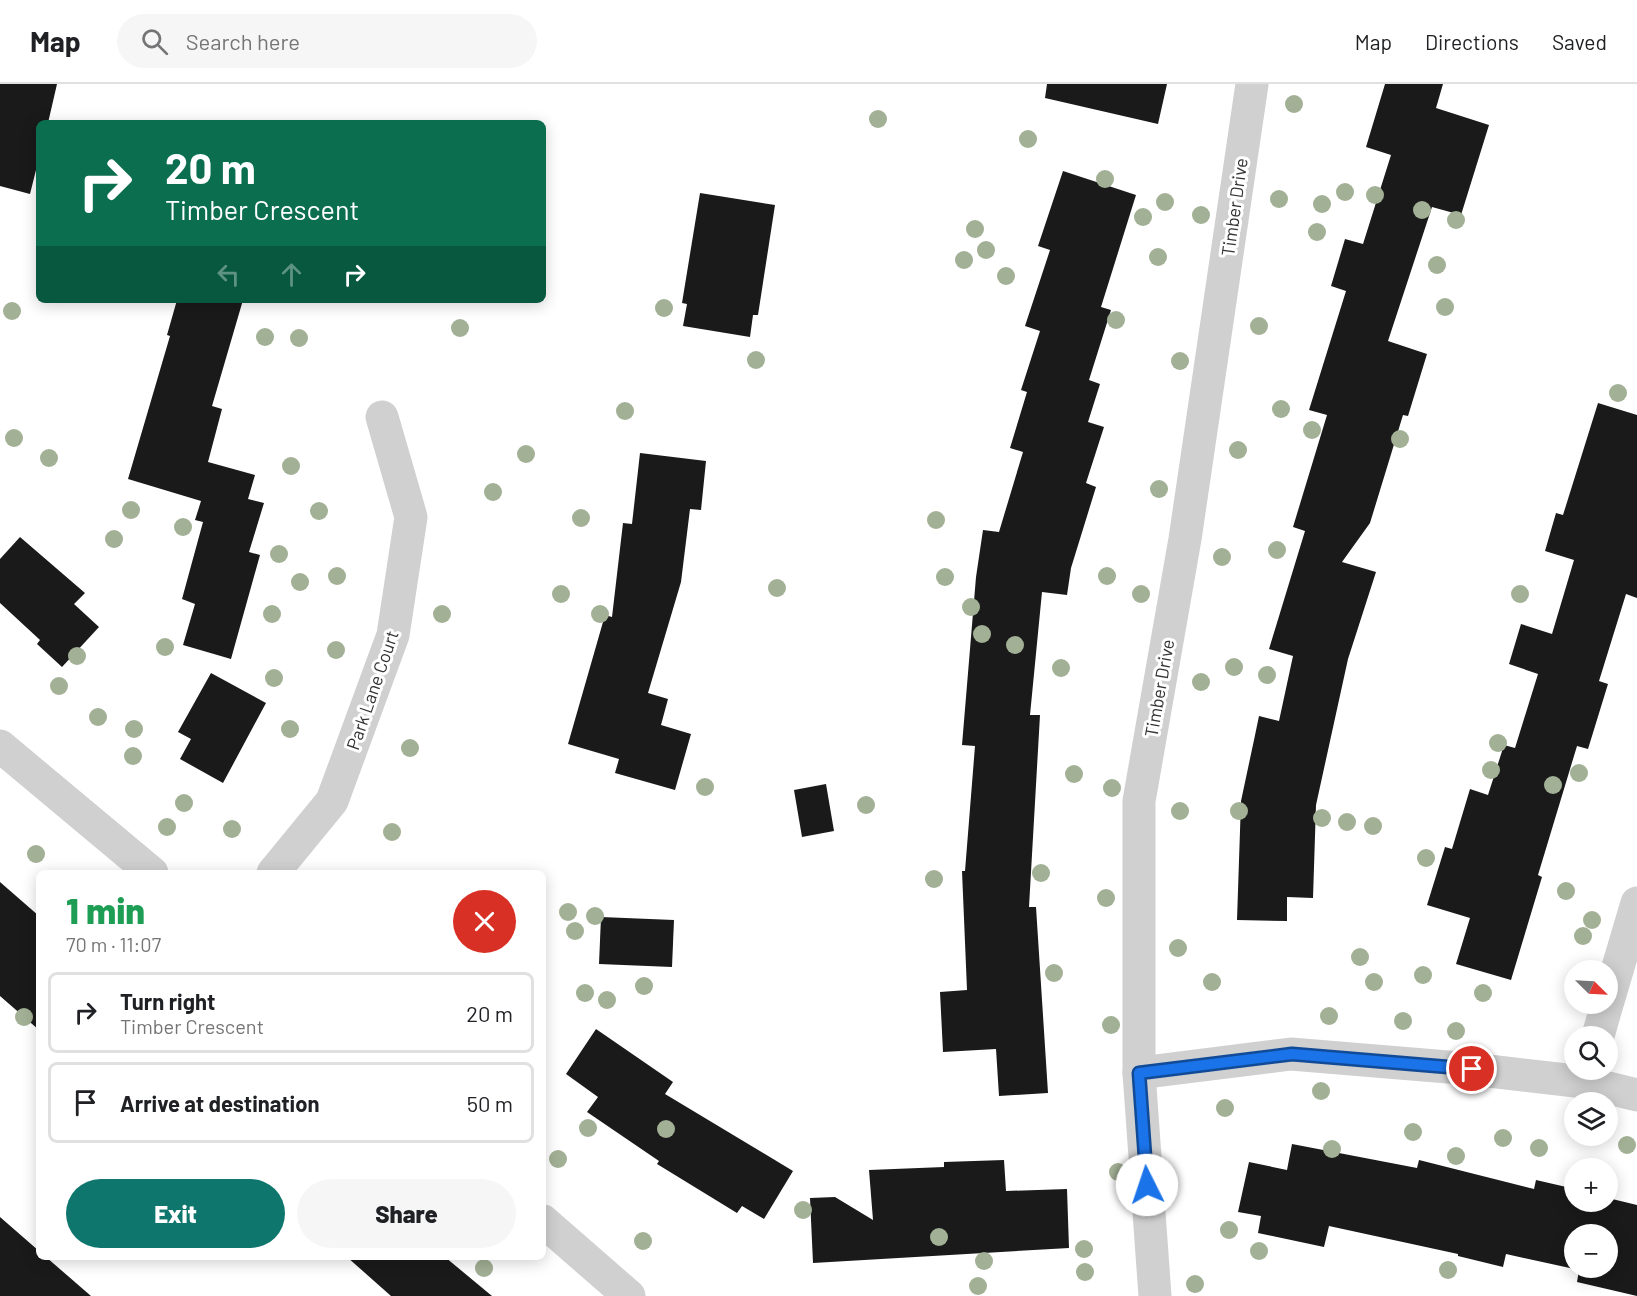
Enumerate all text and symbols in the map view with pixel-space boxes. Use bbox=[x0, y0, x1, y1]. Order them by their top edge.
search box bbox=[117, 14, 537, 68]
text: Map bbox=[30, 24, 81, 58]
icon: search bbox=[138, 25, 171, 58]
text: Search here bbox=[186, 28, 300, 54]
text: Map bbox=[1355, 29, 1392, 54]
text: Directions bbox=[1425, 29, 1519, 54]
text: Saved bbox=[1552, 29, 1607, 54]
text: 20 m bbox=[165, 142, 256, 192]
icon: right bbox=[66, 144, 144, 222]
street label: Timber Drive bbox=[1216, 156, 1252, 258]
text: Timber Crescent bbox=[165, 193, 359, 225]
icon: left bbox=[212, 258, 245, 291]
icon: ahead bbox=[275, 258, 308, 291]
icon: right bbox=[338, 258, 371, 291]
street label: Park Lane Court bbox=[341, 627, 403, 753]
street label: Timber Drive bbox=[1140, 637, 1178, 739]
text: 1 min bbox=[66, 888, 145, 931]
button: close bbox=[453, 890, 516, 953]
text: 70 m · 11:07 bbox=[66, 932, 161, 956]
north arrow bbox=[1564, 960, 1618, 1014]
map controls bbox=[1564, 960, 1618, 1278]
text: Turn right bbox=[120, 988, 215, 1014]
icon: right bbox=[69, 996, 102, 1029]
text: 20 m bbox=[466, 1000, 513, 1026]
text: Timber Crescent bbox=[120, 1014, 264, 1038]
button: search bbox=[1564, 1026, 1618, 1080]
pin bbox=[1446, 1043, 1497, 1094]
icon: arrive bbox=[1455, 1052, 1488, 1085]
icon: arrive bbox=[69, 1086, 102, 1119]
text: Arrive at destination bbox=[120, 1090, 319, 1116]
text: 50 m bbox=[467, 1090, 513, 1116]
button: layers bbox=[1564, 1092, 1618, 1146]
position arrow bbox=[1115, 1153, 1179, 1217]
button: + bbox=[1564, 1158, 1618, 1212]
button: Exit bbox=[66, 1179, 285, 1248]
button: Share bbox=[297, 1179, 516, 1248]
button: − bbox=[1564, 1224, 1618, 1278]

